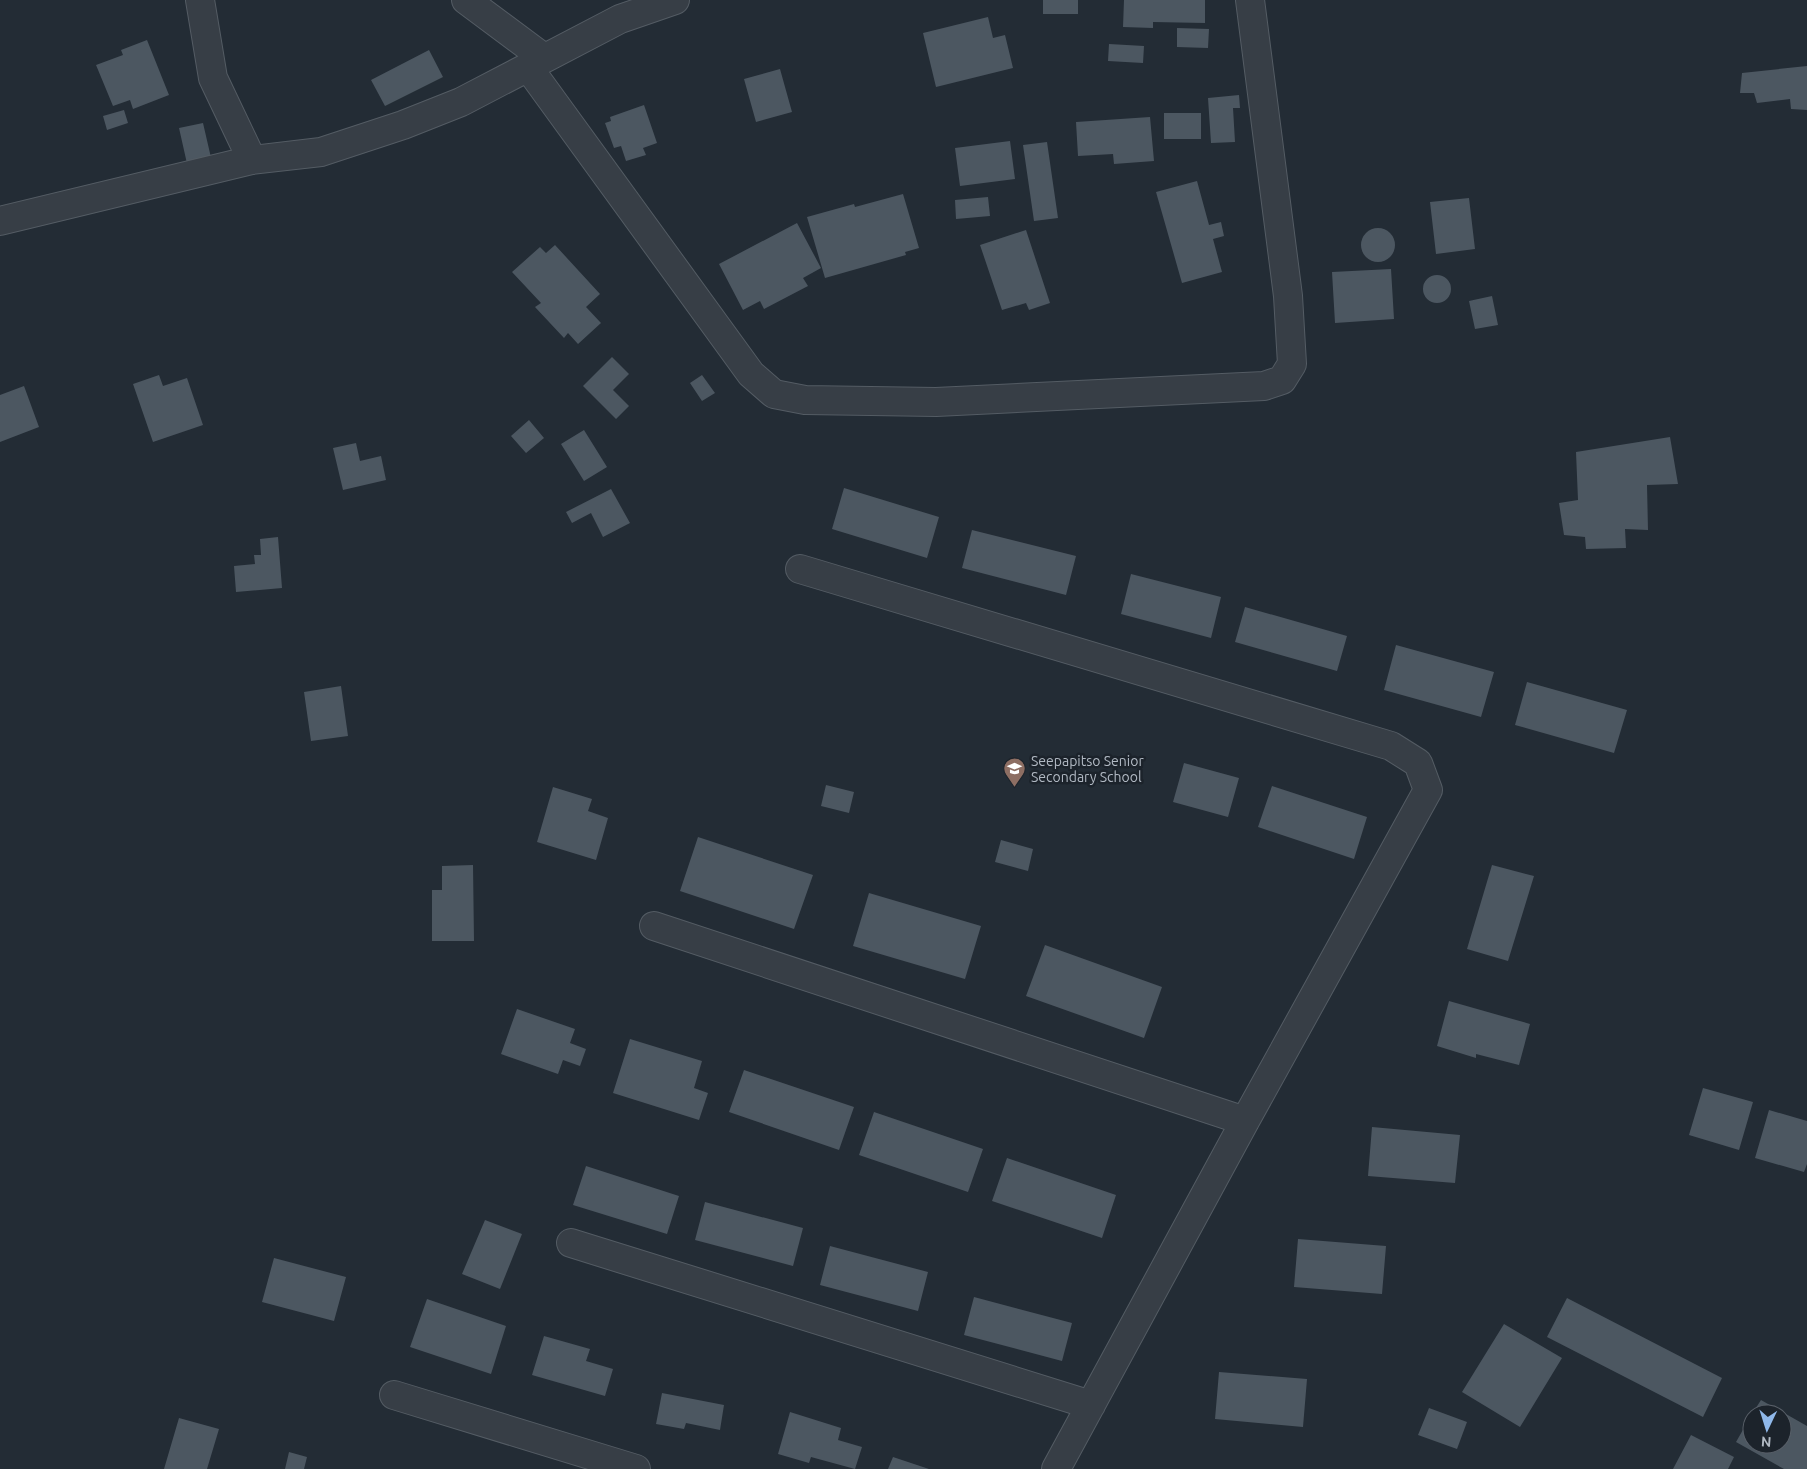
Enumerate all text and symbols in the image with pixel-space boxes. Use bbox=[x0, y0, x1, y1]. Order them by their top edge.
place label: Seepapitso Senior Secondary School bbox=[1031, 753, 1144, 785]
school or university icon: Seepapitso Senior Secondary School bbox=[1003, 757, 1027, 788]
north arrow bbox=[1742, 1404, 1792, 1454]
text: N bbox=[1760, 1434, 1772, 1450]

